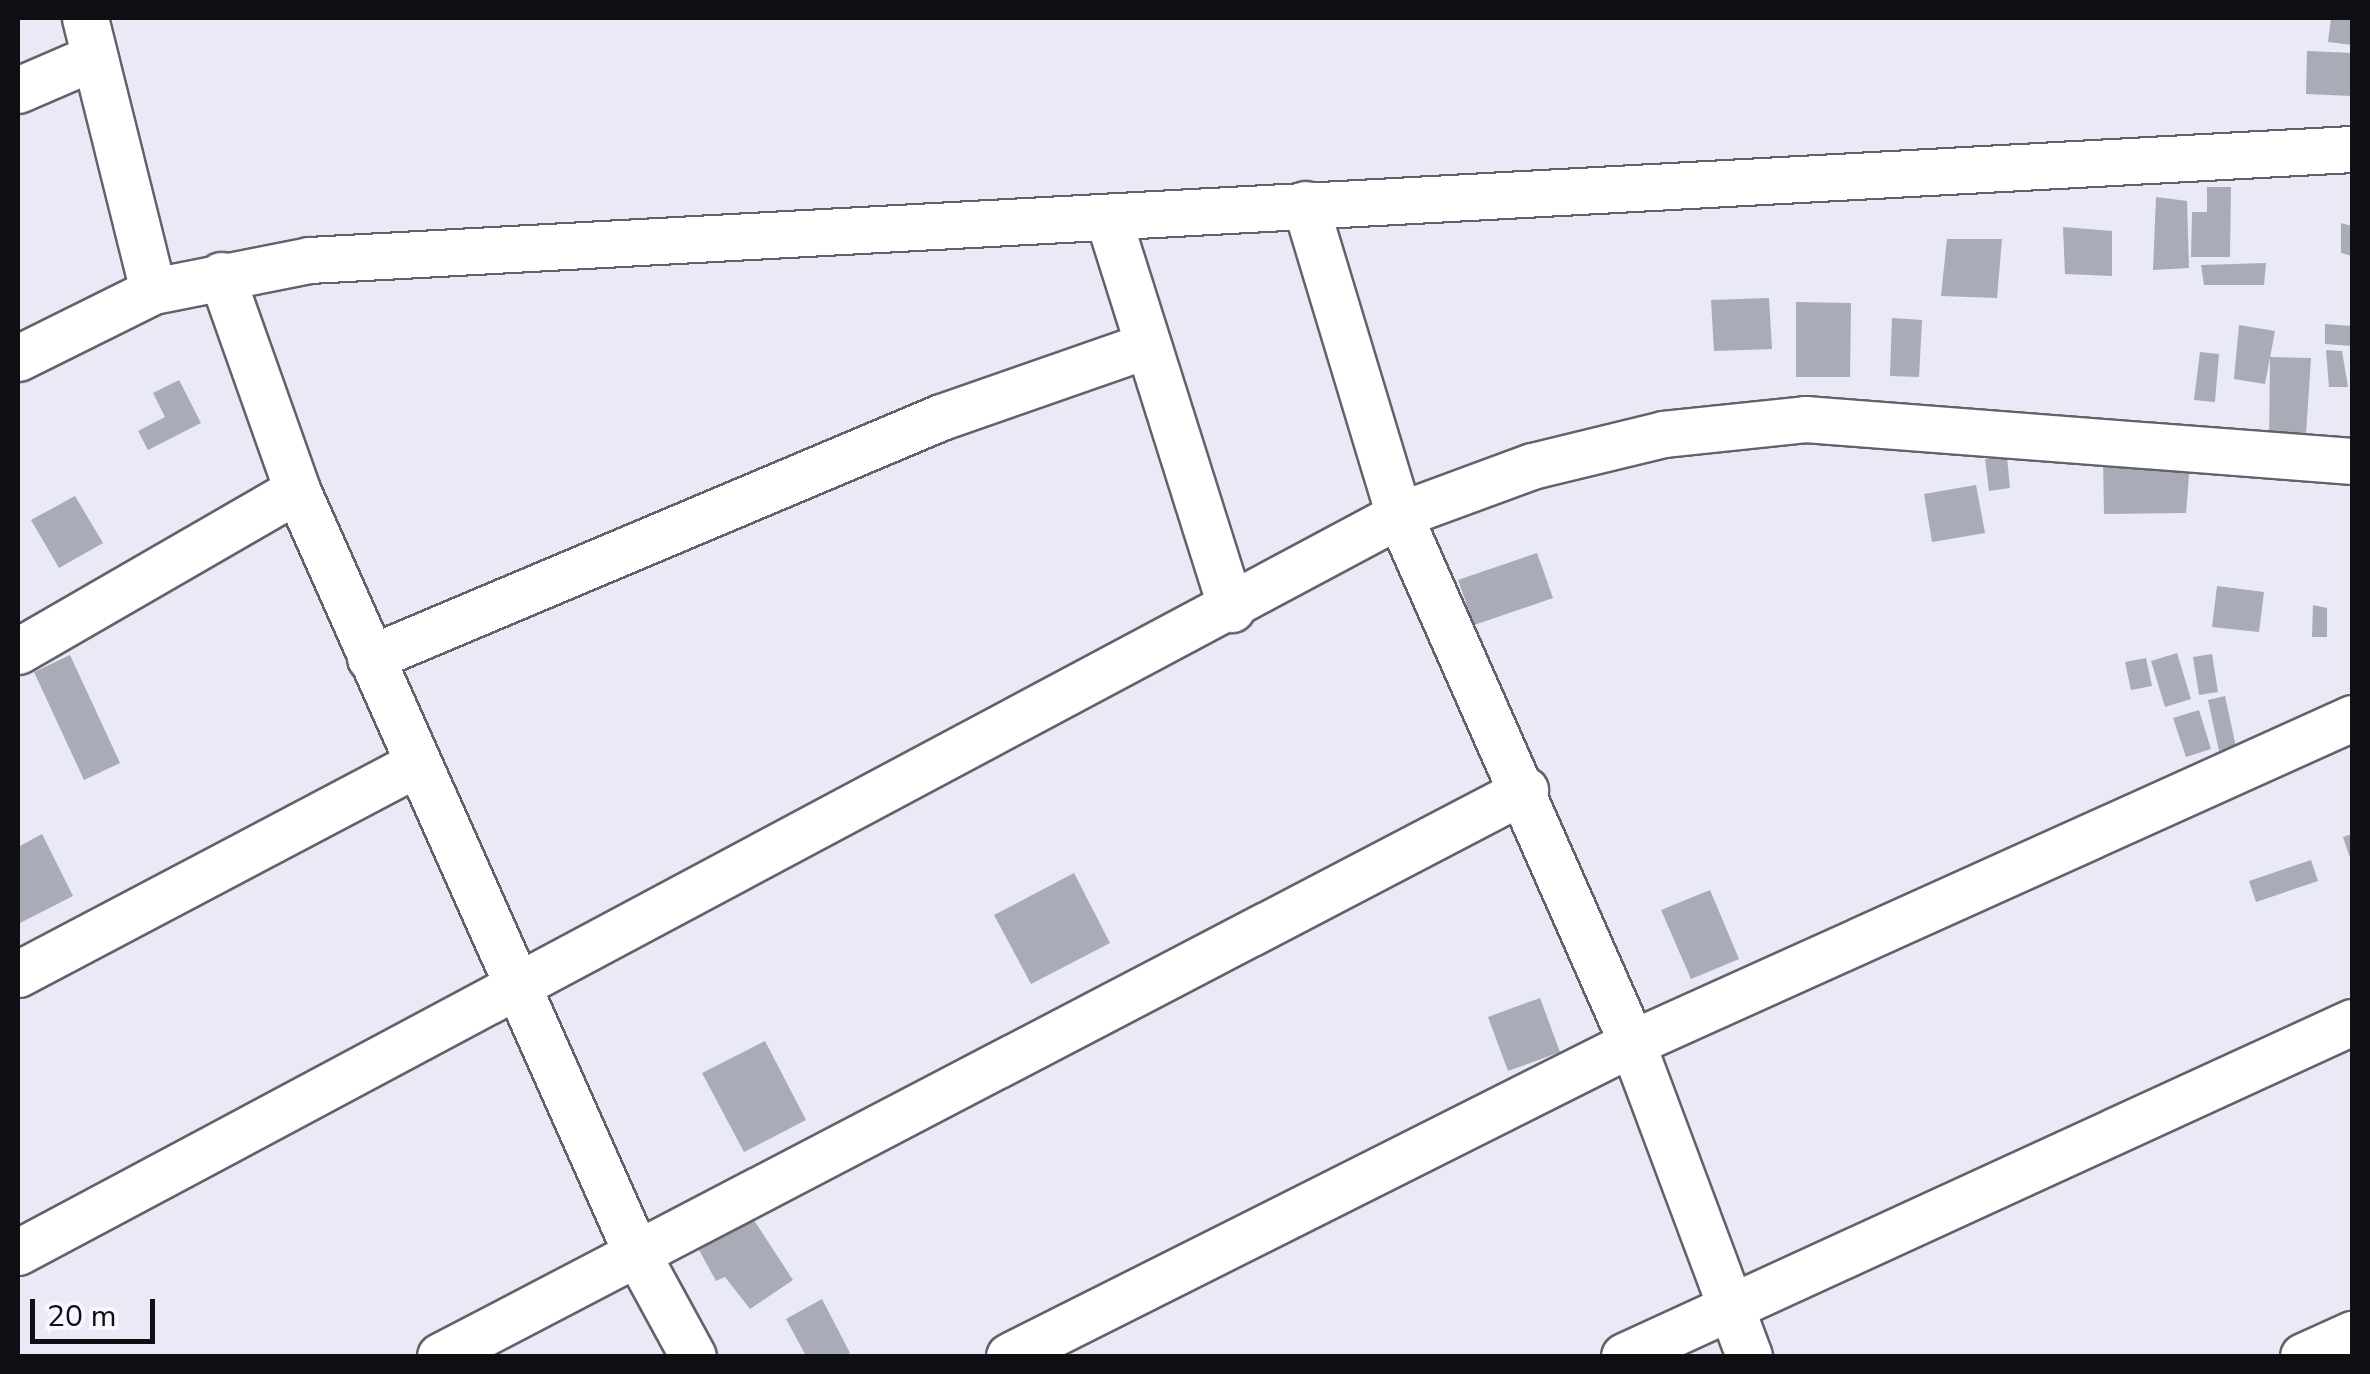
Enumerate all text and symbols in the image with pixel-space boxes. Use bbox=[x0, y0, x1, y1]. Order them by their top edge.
scale bar bbox=[35, 1279, 160, 1341]
text: 20 m bbox=[47, 1296, 116, 1337]

